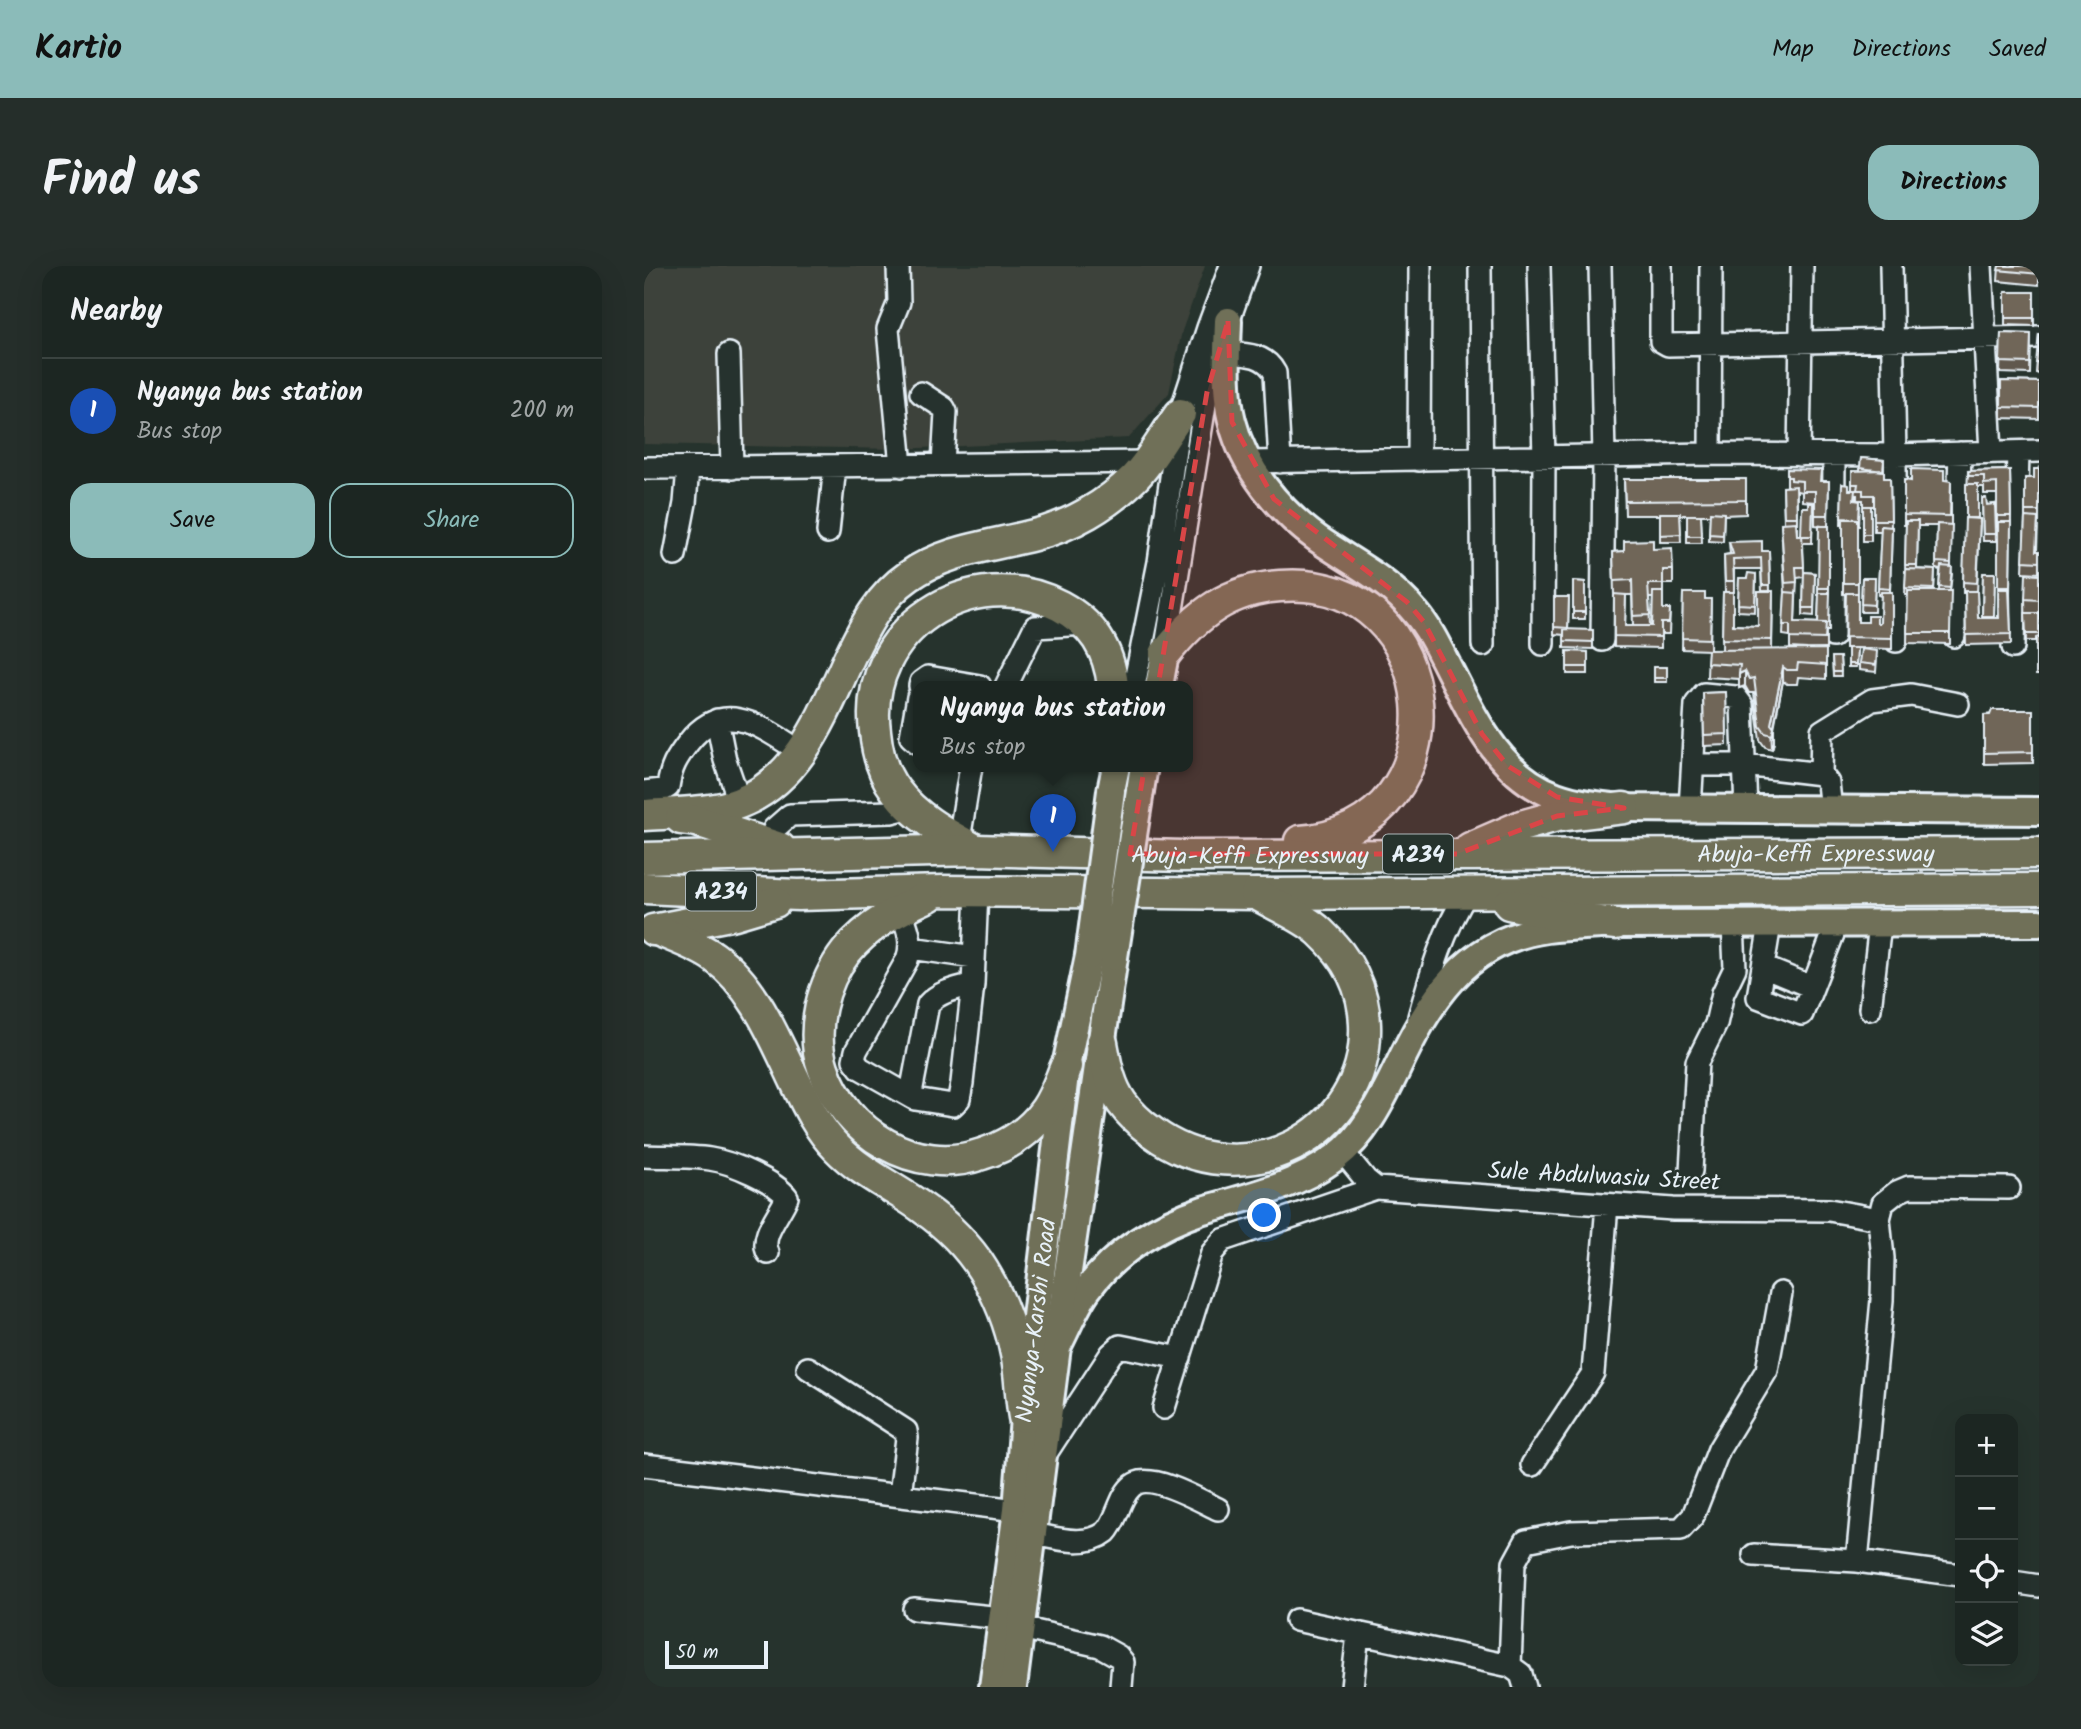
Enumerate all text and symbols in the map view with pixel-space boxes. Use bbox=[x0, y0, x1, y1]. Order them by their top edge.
text: Kartio bbox=[35, 23, 122, 76]
text: Map bbox=[1772, 30, 1814, 69]
text: Directions bbox=[1852, 30, 1951, 69]
text: Saved bbox=[1989, 30, 2046, 69]
text: Find us bbox=[42, 143, 200, 221]
button: Directions bbox=[1868, 145, 2039, 220]
text: Nearby bbox=[70, 288, 162, 336]
text: Nyanya bus station bbox=[137, 372, 363, 414]
text: 1 bbox=[90, 393, 96, 429]
text: 200 m bbox=[510, 393, 574, 429]
text: Bus stop bbox=[137, 414, 222, 450]
button: Save bbox=[70, 483, 315, 558]
button: Share bbox=[329, 483, 574, 558]
popup bbox=[913, 681, 1193, 772]
text: Nyanya bus station bbox=[940, 688, 1166, 730]
text: Bus stop bbox=[940, 730, 1025, 766]
pin: 1 bbox=[1030, 794, 1076, 852]
road number: A234 bbox=[1383, 834, 1453, 874]
street label: Abuja-Keffi Expressway bbox=[1697, 835, 1935, 875]
street label: Abuja-Keffi Expressway bbox=[1131, 836, 1369, 877]
road number: A234 bbox=[686, 872, 756, 911]
street label: Sule Abdulwasiu Street bbox=[1487, 1152, 1722, 1203]
your location bbox=[1247, 1198, 1281, 1232]
street label: Nyanya-Karshi Road bbox=[1005, 1216, 1069, 1425]
map controls bbox=[1955, 1414, 2018, 1666]
button: + bbox=[1955, 1414, 2018, 1477]
button: − bbox=[1955, 1477, 2018, 1540]
button: locate bbox=[1955, 1540, 2018, 1603]
button: layers bbox=[1955, 1603, 2018, 1666]
scale bar bbox=[665, 1638, 768, 1670]
text: 50 m bbox=[676, 1638, 718, 1668]

